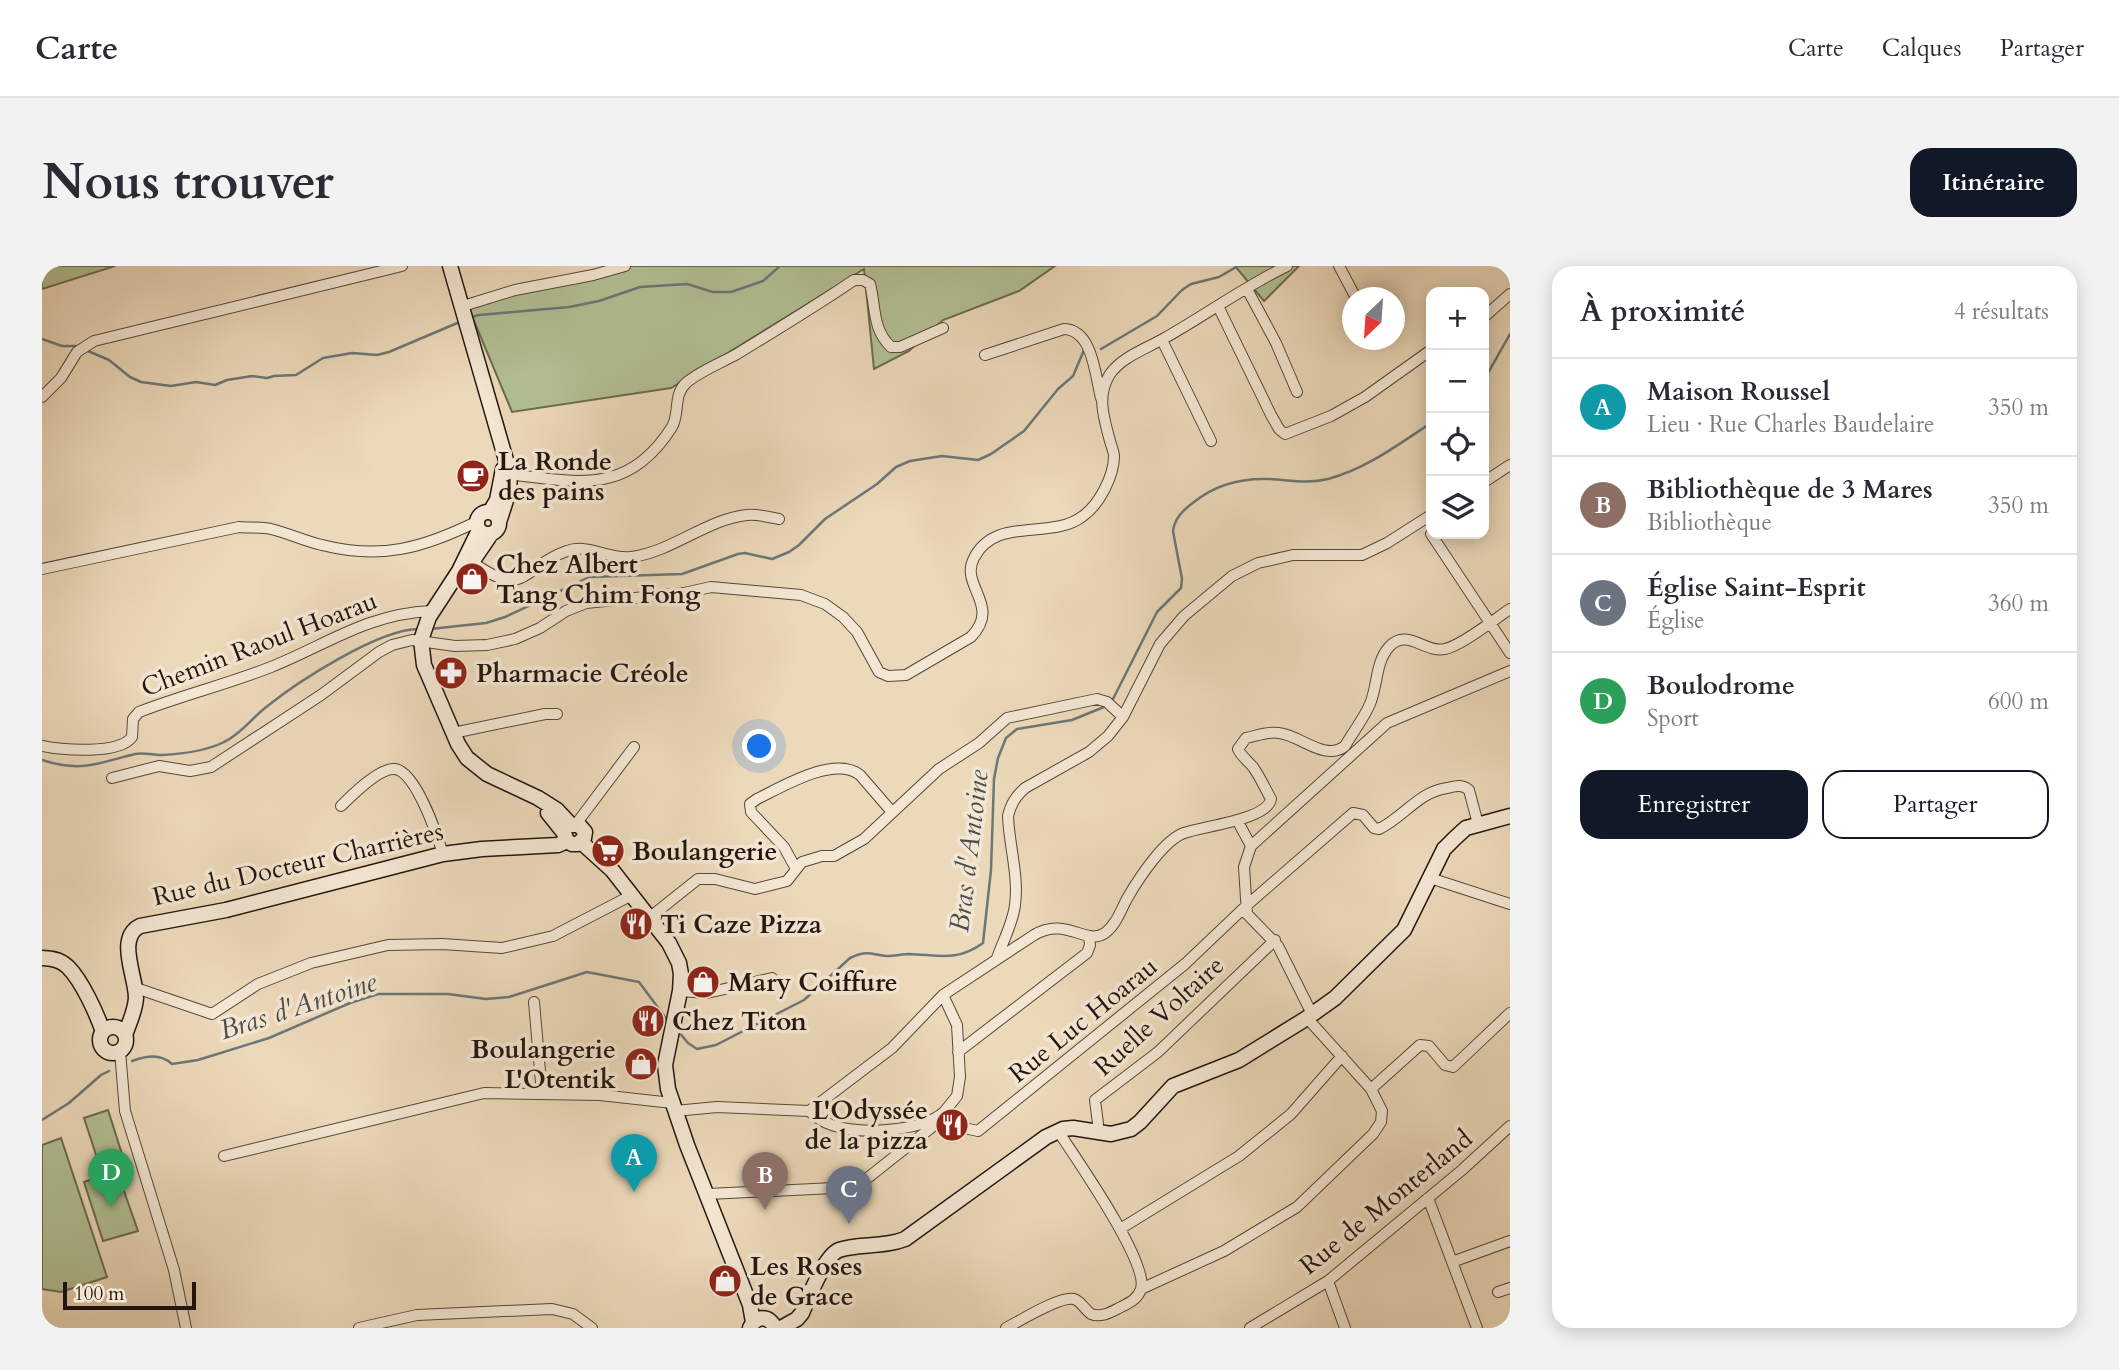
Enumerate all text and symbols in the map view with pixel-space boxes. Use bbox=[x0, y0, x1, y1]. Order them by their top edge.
text: Carte bbox=[35, 26, 118, 71]
text: Carte bbox=[1788, 32, 1844, 65]
text: Calques bbox=[1882, 32, 1962, 65]
text: Partager bbox=[2000, 32, 2084, 65]
button: Itinéraire bbox=[1910, 148, 2077, 217]
text: Nous trouver bbox=[42, 149, 334, 216]
north arrow bbox=[1342, 287, 1405, 350]
map controls bbox=[1426, 287, 1489, 539]
button: + bbox=[1426, 287, 1489, 350]
text: À proximité bbox=[1580, 291, 1745, 332]
text: 4 résultats bbox=[1954, 296, 2049, 327]
button: − bbox=[1426, 350, 1489, 413]
text: Maison Roussel bbox=[1647, 374, 1830, 409]
text: A bbox=[1594, 392, 1612, 423]
text: 350 m bbox=[1988, 392, 2049, 423]
text: Lieu · Rue Charles Baudelaire bbox=[1647, 409, 1935, 440]
button: locate bbox=[1426, 413, 1489, 476]
place label: La Ronde des pains bbox=[498, 444, 612, 509]
cafe icon: La Ronde des pains bbox=[454, 457, 492, 495]
text: Bibliothèque de 3 Mares bbox=[1647, 472, 1933, 507]
button: layers bbox=[1426, 476, 1489, 539]
text: B bbox=[1595, 490, 1611, 521]
text: 350 m bbox=[1988, 490, 2049, 521]
text: Bibliothèque bbox=[1647, 507, 1772, 538]
place label: Chez Albert Tang Chim Fong bbox=[496, 547, 701, 612]
shop icon: Chez Albert Tang Chim Fong bbox=[453, 560, 491, 598]
text: Église Saint-Esprit bbox=[1647, 570, 1866, 605]
street label: Chemin Raoul Hoarau bbox=[136, 583, 382, 705]
text: C bbox=[1594, 588, 1612, 619]
text: 360 m bbox=[1988, 588, 2049, 619]
text: Église bbox=[1647, 605, 1705, 636]
pharmacy icon: Pharmacie Créole bbox=[432, 654, 470, 692]
place label: Pharmacie Créole bbox=[476, 656, 689, 691]
text: Boulodrome bbox=[1647, 668, 1795, 703]
text: D bbox=[1593, 686, 1613, 717]
text: 600 m bbox=[1988, 686, 2049, 717]
text: Sport bbox=[1647, 703, 1699, 734]
your location bbox=[742, 729, 776, 763]
water label: Bras d'Antoine bbox=[940, 767, 998, 934]
button: Enregistrer bbox=[1580, 770, 1808, 839]
button: Partager bbox=[1822, 770, 2049, 839]
street label: Rue du Docteur Charrières bbox=[149, 813, 447, 915]
supermarket icon: Boulangerie bbox=[589, 832, 627, 870]
place label: Boulangerie bbox=[632, 834, 777, 869]
restaurant icon: Ti Caze Pizza bbox=[617, 905, 655, 943]
place label: Ti Caze Pizza bbox=[660, 907, 822, 942]
street label: Ruelle Voltaire bbox=[1086, 948, 1232, 1084]
street label: Rue Luc Hoarau bbox=[1001, 949, 1165, 1091]
water label: Bras d'Antoine bbox=[214, 963, 382, 1049]
shop icon: Mary Coiffure bbox=[684, 963, 722, 1001]
place label: Mary Coiffure bbox=[728, 965, 898, 1000]
restaurant icon: Chez Titon bbox=[629, 1002, 667, 1040]
place label: Chez Titon bbox=[672, 1004, 807, 1039]
place label: Boulangerie L'Otentik bbox=[471, 1032, 617, 1097]
shop icon: Boulangerie L'Otentik bbox=[622, 1045, 660, 1083]
place label: L'Odyssée de la pizza bbox=[804, 1093, 928, 1158]
restaurant icon: L'Odyssée de la pizza bbox=[933, 1106, 971, 1144]
street label: Rue de Monterland bbox=[1292, 1121, 1480, 1283]
pin: A bbox=[611, 1134, 657, 1192]
pin: D bbox=[88, 1149, 134, 1207]
pin: B bbox=[742, 1152, 788, 1210]
pin: C bbox=[826, 1166, 872, 1224]
place label: Les Roses de Grace bbox=[750, 1249, 862, 1314]
shop icon: Les Roses de Grace bbox=[706, 1262, 744, 1300]
scale bar bbox=[63, 1279, 196, 1311]
text: 100 m bbox=[74, 1281, 124, 1307]

